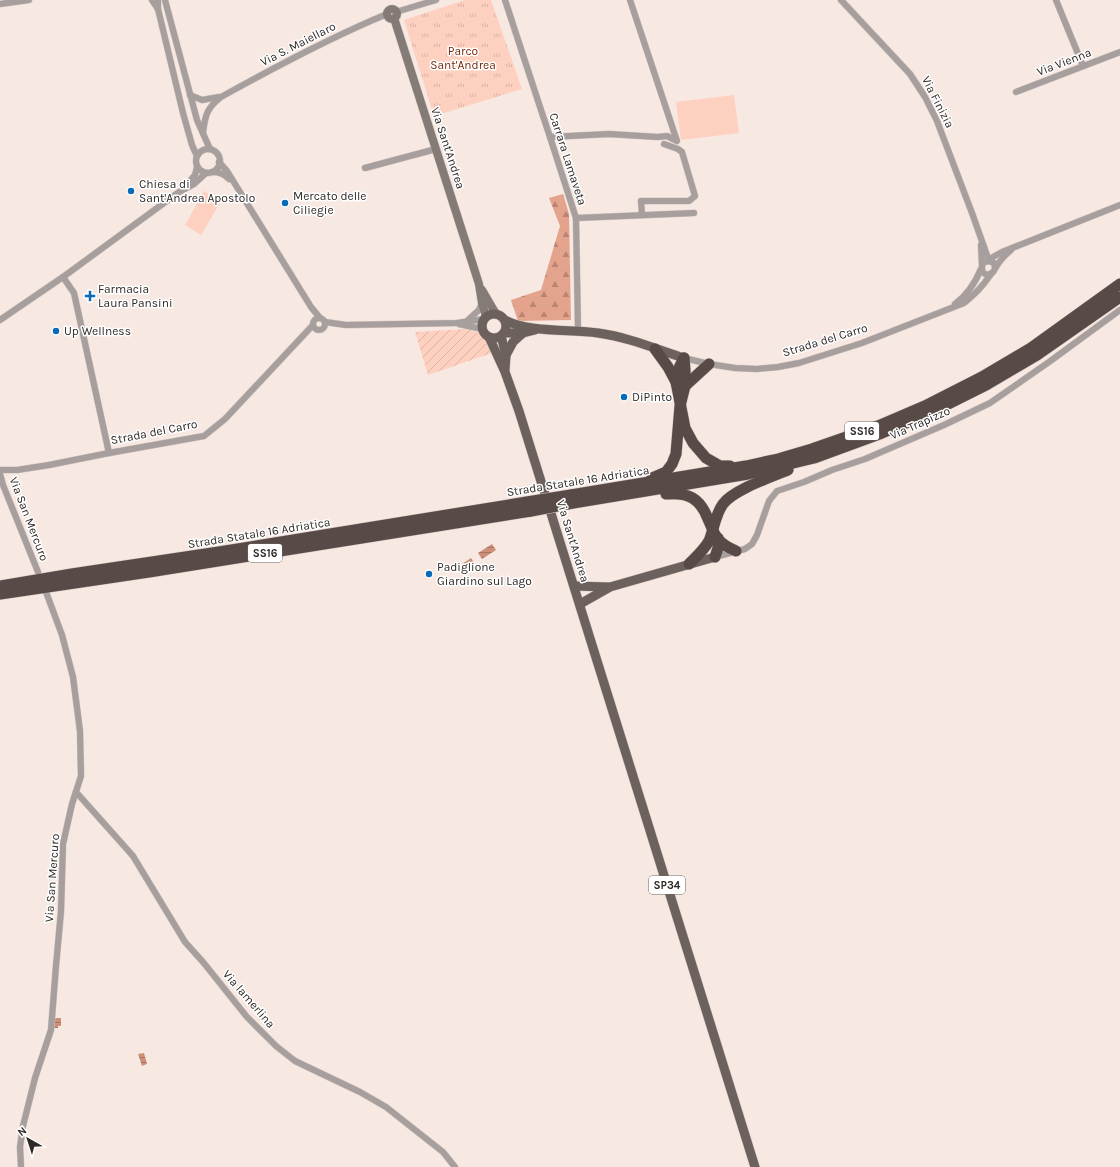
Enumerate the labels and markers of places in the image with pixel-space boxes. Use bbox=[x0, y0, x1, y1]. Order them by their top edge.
place label: Chiesa di Sant'Andrea Apostolo bbox=[139, 177, 255, 205]
marker: Chiesa di Sant'Andrea Apostolo bbox=[126, 186, 136, 196]
place label: Mercato delle Ciliegie bbox=[293, 189, 367, 217]
marker: Mercato delle Ciliegie bbox=[280, 198, 290, 208]
place label: Farmacia Laura Pansini bbox=[98, 282, 172, 310]
marker: Farmacia Laura Pansini bbox=[85, 291, 95, 301]
place label: Up Wellness bbox=[64, 324, 131, 338]
marker: Up Wellness bbox=[51, 326, 61, 336]
place label: DiPinto bbox=[632, 390, 672, 404]
marker: DiPinto bbox=[619, 392, 629, 402]
place label: Padiglione Giardino sul Lago bbox=[437, 560, 532, 588]
marker: Padiglione Giardino sul Lago bbox=[424, 569, 434, 579]

